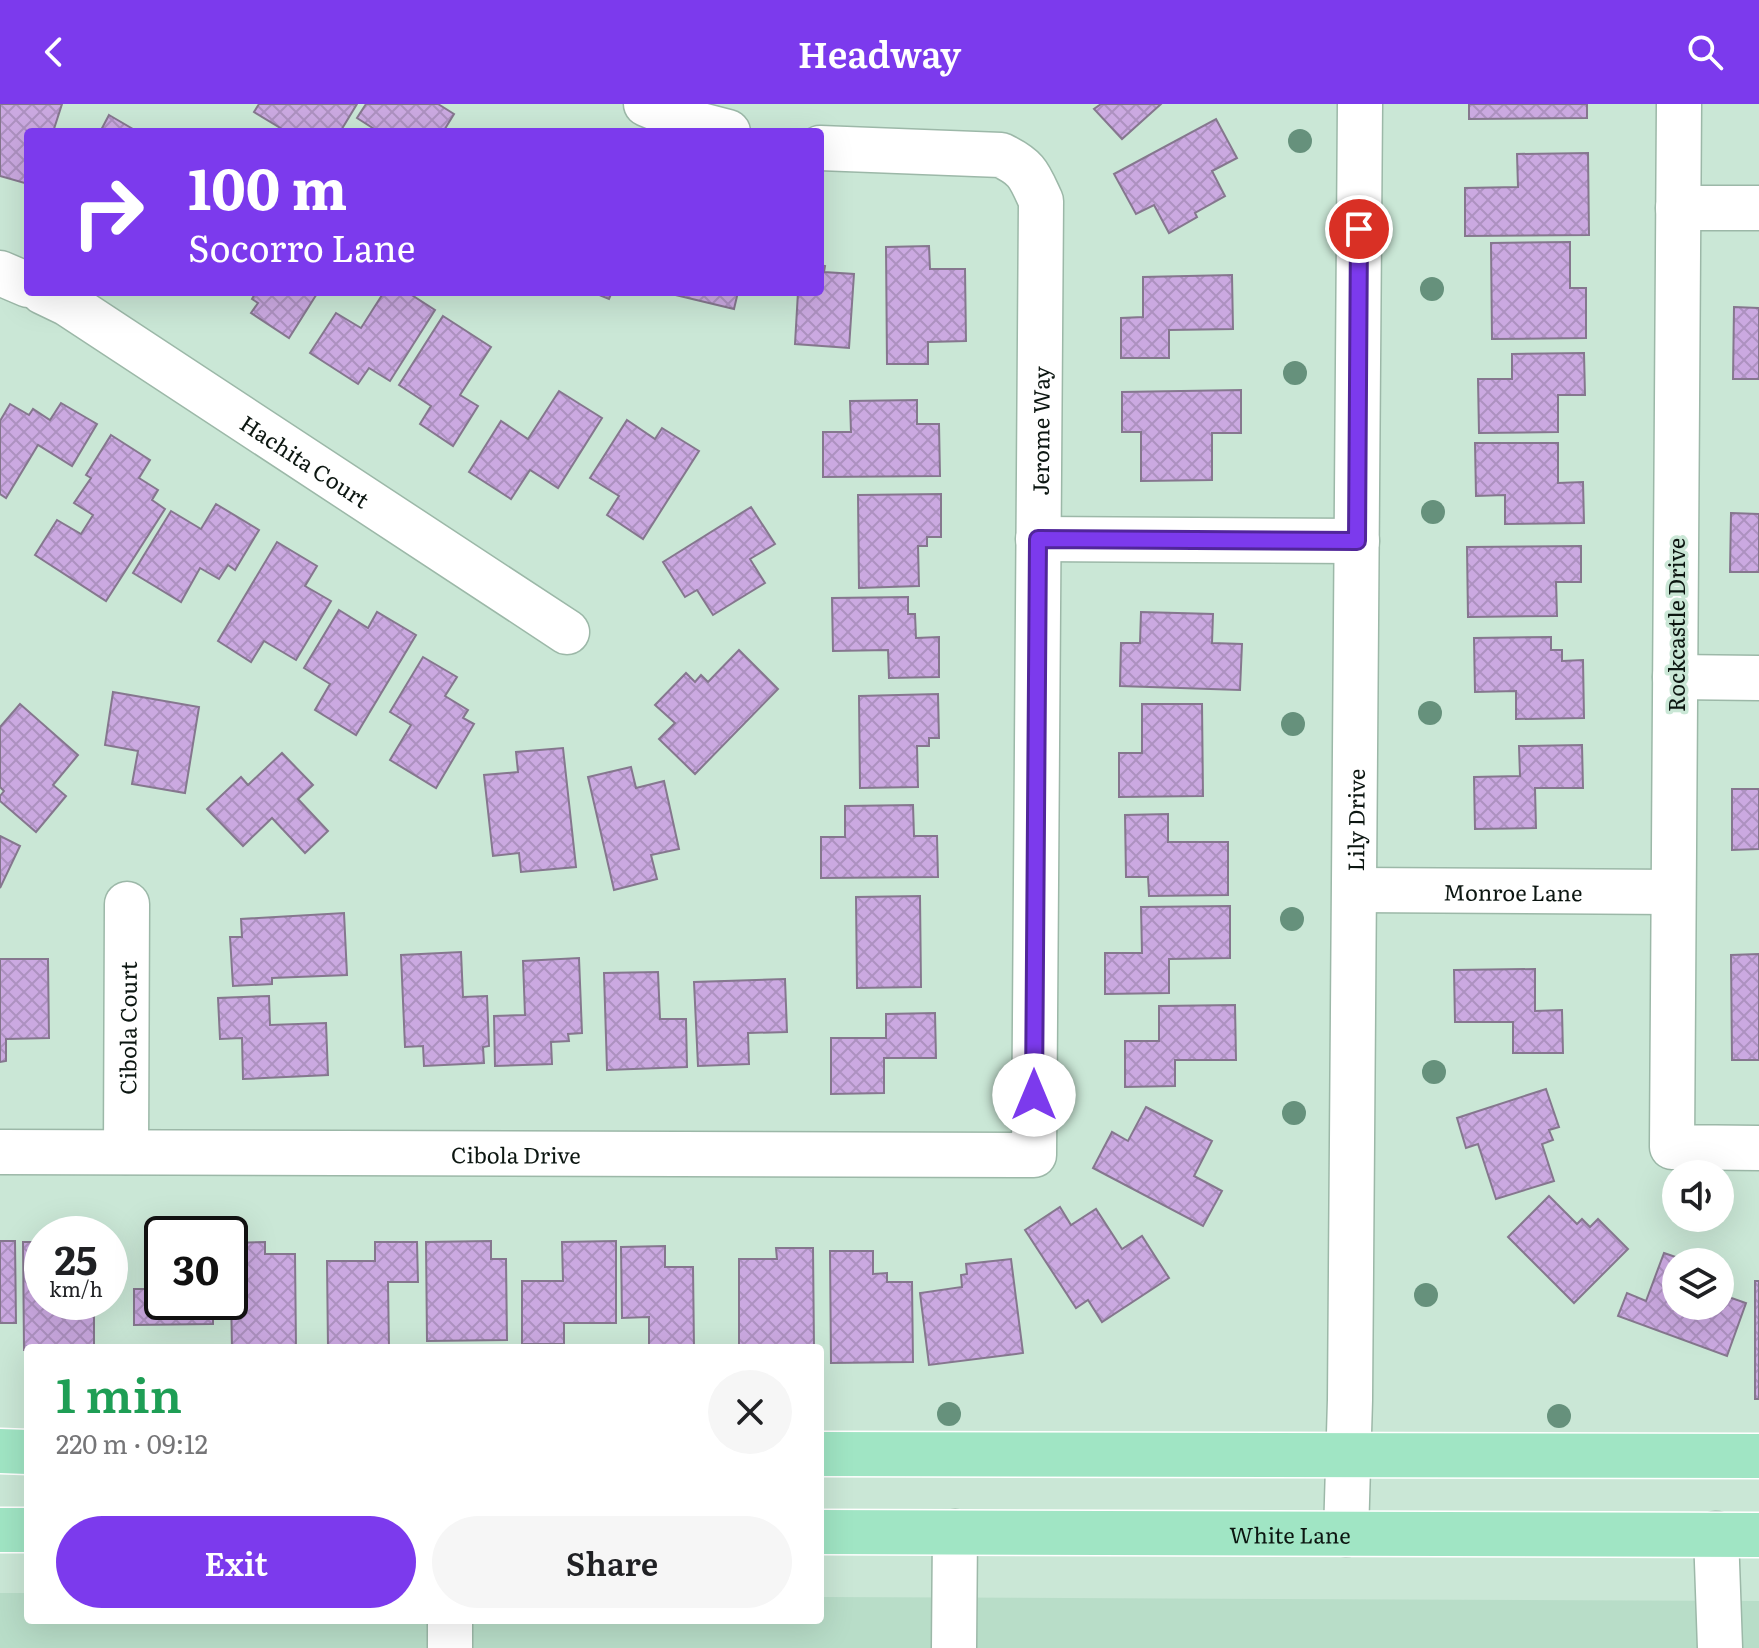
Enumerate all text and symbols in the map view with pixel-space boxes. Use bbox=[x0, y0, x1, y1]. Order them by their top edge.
text: Headway bbox=[798, 26, 961, 79]
icon: back bbox=[32, 30, 76, 74]
icon: search bbox=[1683, 30, 1727, 74]
text: 100 m bbox=[188, 144, 347, 227]
icon: right bbox=[56, 160, 160, 264]
pin bbox=[1325, 195, 1393, 263]
icon: arrive bbox=[1337, 207, 1381, 251]
text: Socorro Lane bbox=[188, 220, 415, 273]
street label: Jerome Way bbox=[1022, 366, 1056, 496]
street label: Hachita Court bbox=[234, 406, 377, 515]
street label: Rockcastle Drive bbox=[1659, 538, 1692, 712]
street label: Lily Drive bbox=[1338, 768, 1371, 872]
street label: Monroe Lane bbox=[1443, 874, 1583, 908]
street label: Cibola Court bbox=[110, 961, 143, 1095]
position arrow bbox=[992, 1053, 1076, 1137]
street label: Cibola Drive bbox=[451, 1137, 581, 1170]
map controls bbox=[1662, 1160, 1734, 1320]
button: sound bbox=[1662, 1160, 1734, 1232]
speed limit sign: 30 bbox=[144, 1216, 248, 1320]
text: 25 bbox=[54, 1228, 98, 1287]
button: layers bbox=[1662, 1248, 1734, 1320]
text: km/h bbox=[49, 1273, 103, 1303]
text: 1 min bbox=[56, 1357, 182, 1428]
button: close bbox=[708, 1370, 792, 1454]
text: 220 m · 09:12 bbox=[56, 1423, 208, 1462]
button: Exit bbox=[56, 1516, 416, 1608]
button: Share bbox=[432, 1516, 792, 1608]
street label: White Lane bbox=[1229, 1517, 1351, 1550]

